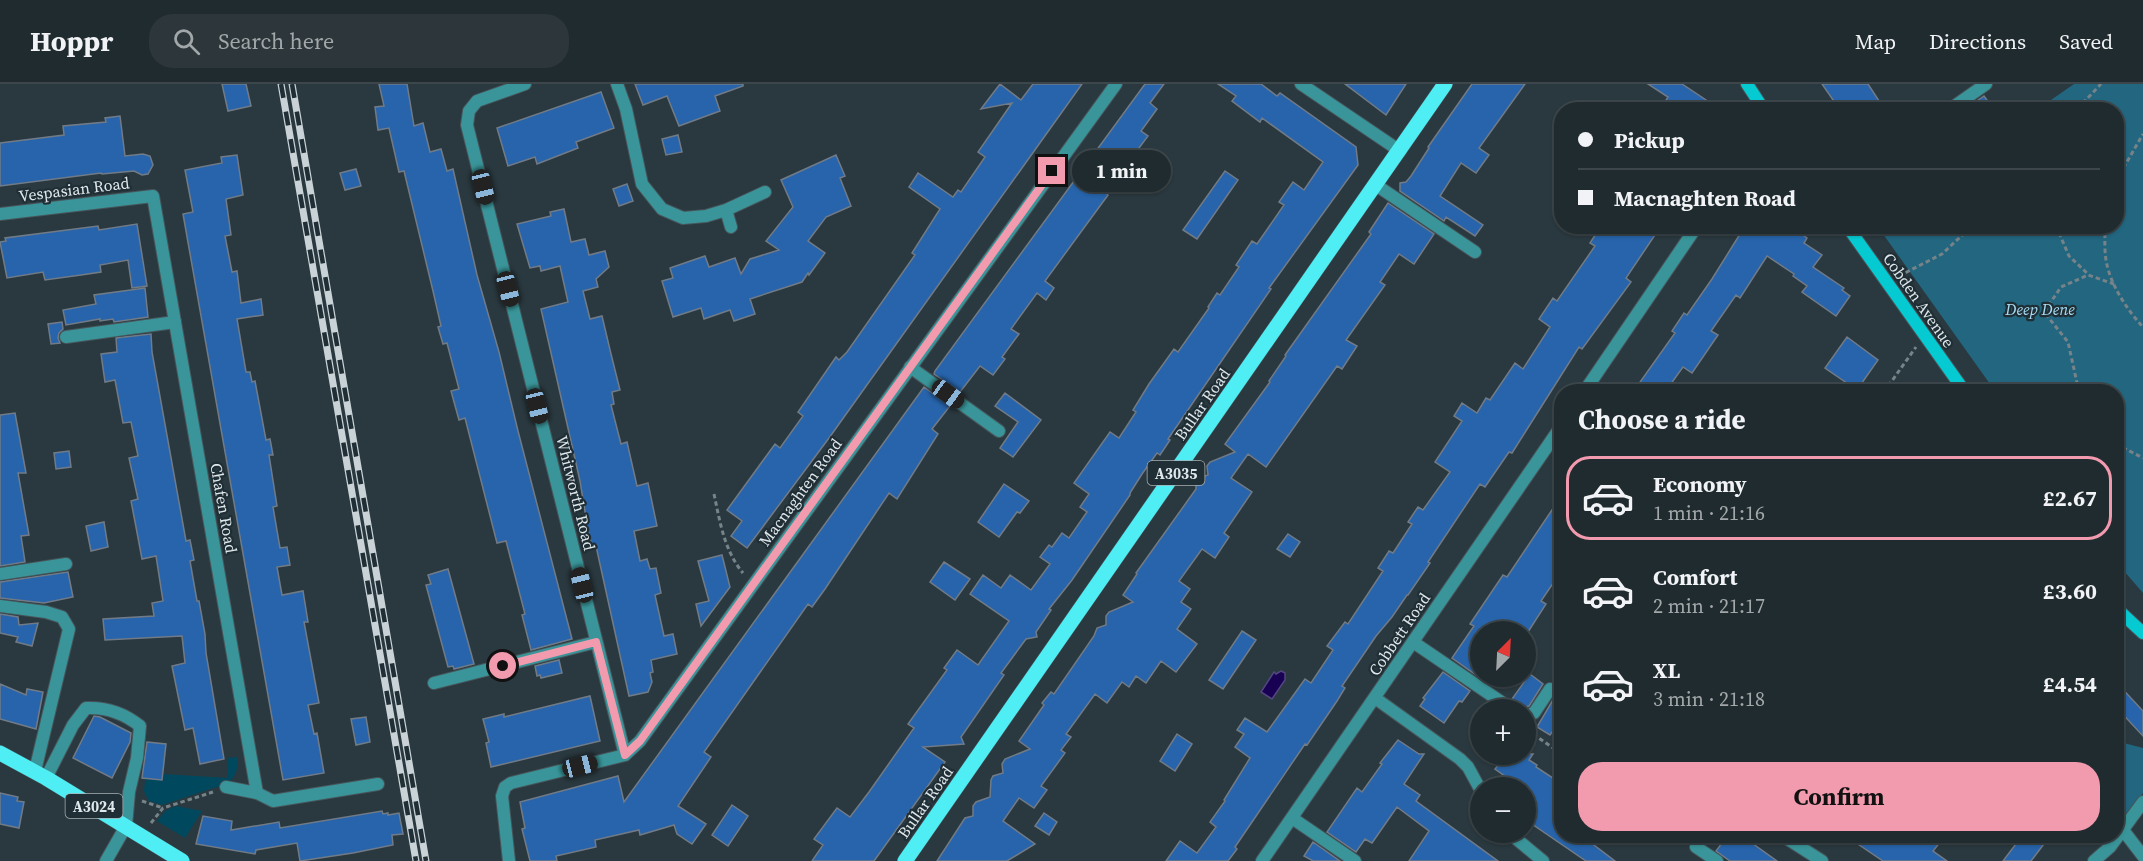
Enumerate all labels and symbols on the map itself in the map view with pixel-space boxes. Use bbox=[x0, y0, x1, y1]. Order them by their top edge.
callout: 1 min bbox=[1073, 150, 1172, 192]
route end bbox=[1038, 157, 1065, 184]
car bbox=[470, 167, 496, 207]
street label: Vespasian Road bbox=[17, 171, 131, 207]
street label: Cobden Avenue bbox=[1878, 248, 1960, 352]
car bbox=[495, 269, 521, 309]
park label: Deep Dene bbox=[2004, 298, 2075, 320]
street label: Bullar Road bbox=[1169, 364, 1235, 444]
car bbox=[928, 376, 968, 412]
car bbox=[524, 386, 550, 426]
street label: Whitworth Road bbox=[551, 433, 601, 553]
street label: Macnaghten Road bbox=[753, 434, 847, 550]
street label: Chafen Road bbox=[205, 461, 243, 555]
road number: A3035 bbox=[1148, 461, 1204, 485]
car bbox=[569, 565, 595, 605]
street label: Cobbett Road bbox=[1363, 588, 1435, 680]
north arrow bbox=[1470, 621, 1536, 687]
route start bbox=[489, 652, 516, 679]
car bbox=[560, 753, 600, 779]
street label: Bullar Road bbox=[892, 762, 958, 842]
road number: A3024 bbox=[66, 794, 122, 818]

